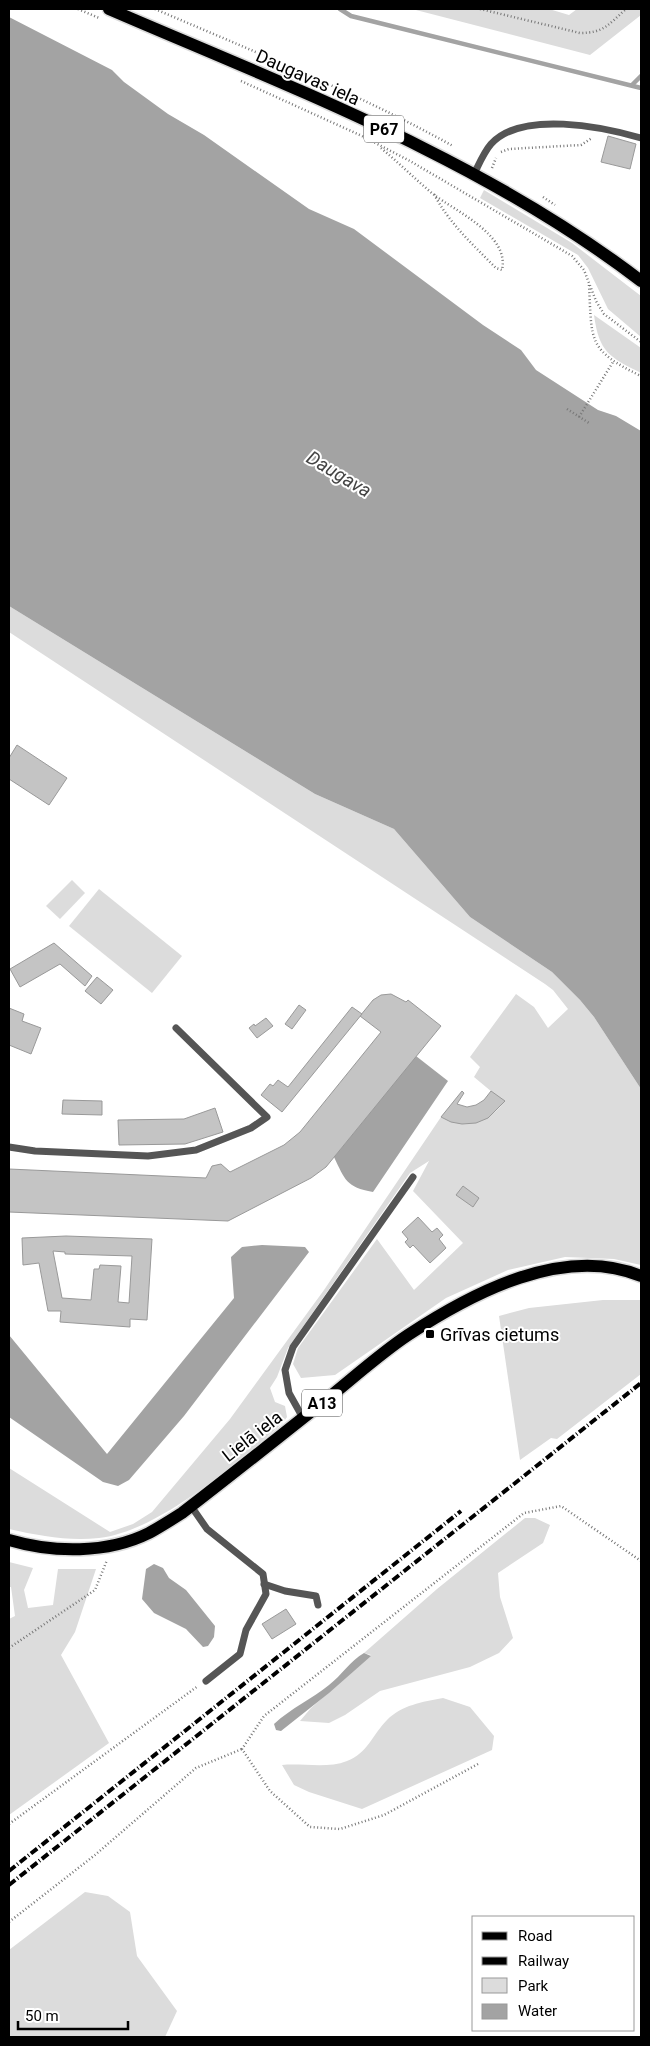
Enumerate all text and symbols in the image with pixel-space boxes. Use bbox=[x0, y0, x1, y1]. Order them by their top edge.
street label: Daugavas iela bbox=[253, 45, 363, 109]
road number: P67 bbox=[364, 116, 404, 142]
water label: Daugava bbox=[303, 446, 375, 502]
place label: Grīvas cietums bbox=[440, 1324, 559, 1345]
marker: Grīvas cietums bbox=[424, 1328, 436, 1340]
road number: A13 bbox=[302, 1390, 342, 1416]
street label: Lielā iela bbox=[218, 1406, 286, 1466]
legend bbox=[472, 1916, 635, 2031]
text: Road bbox=[518, 1927, 552, 1945]
text: Railway bbox=[518, 1952, 569, 1970]
text: Park bbox=[518, 1977, 549, 1995]
scale bar bbox=[18, 1998, 128, 2030]
text: Water bbox=[518, 2002, 557, 2020]
text: 50 m bbox=[25, 2007, 59, 2025]

